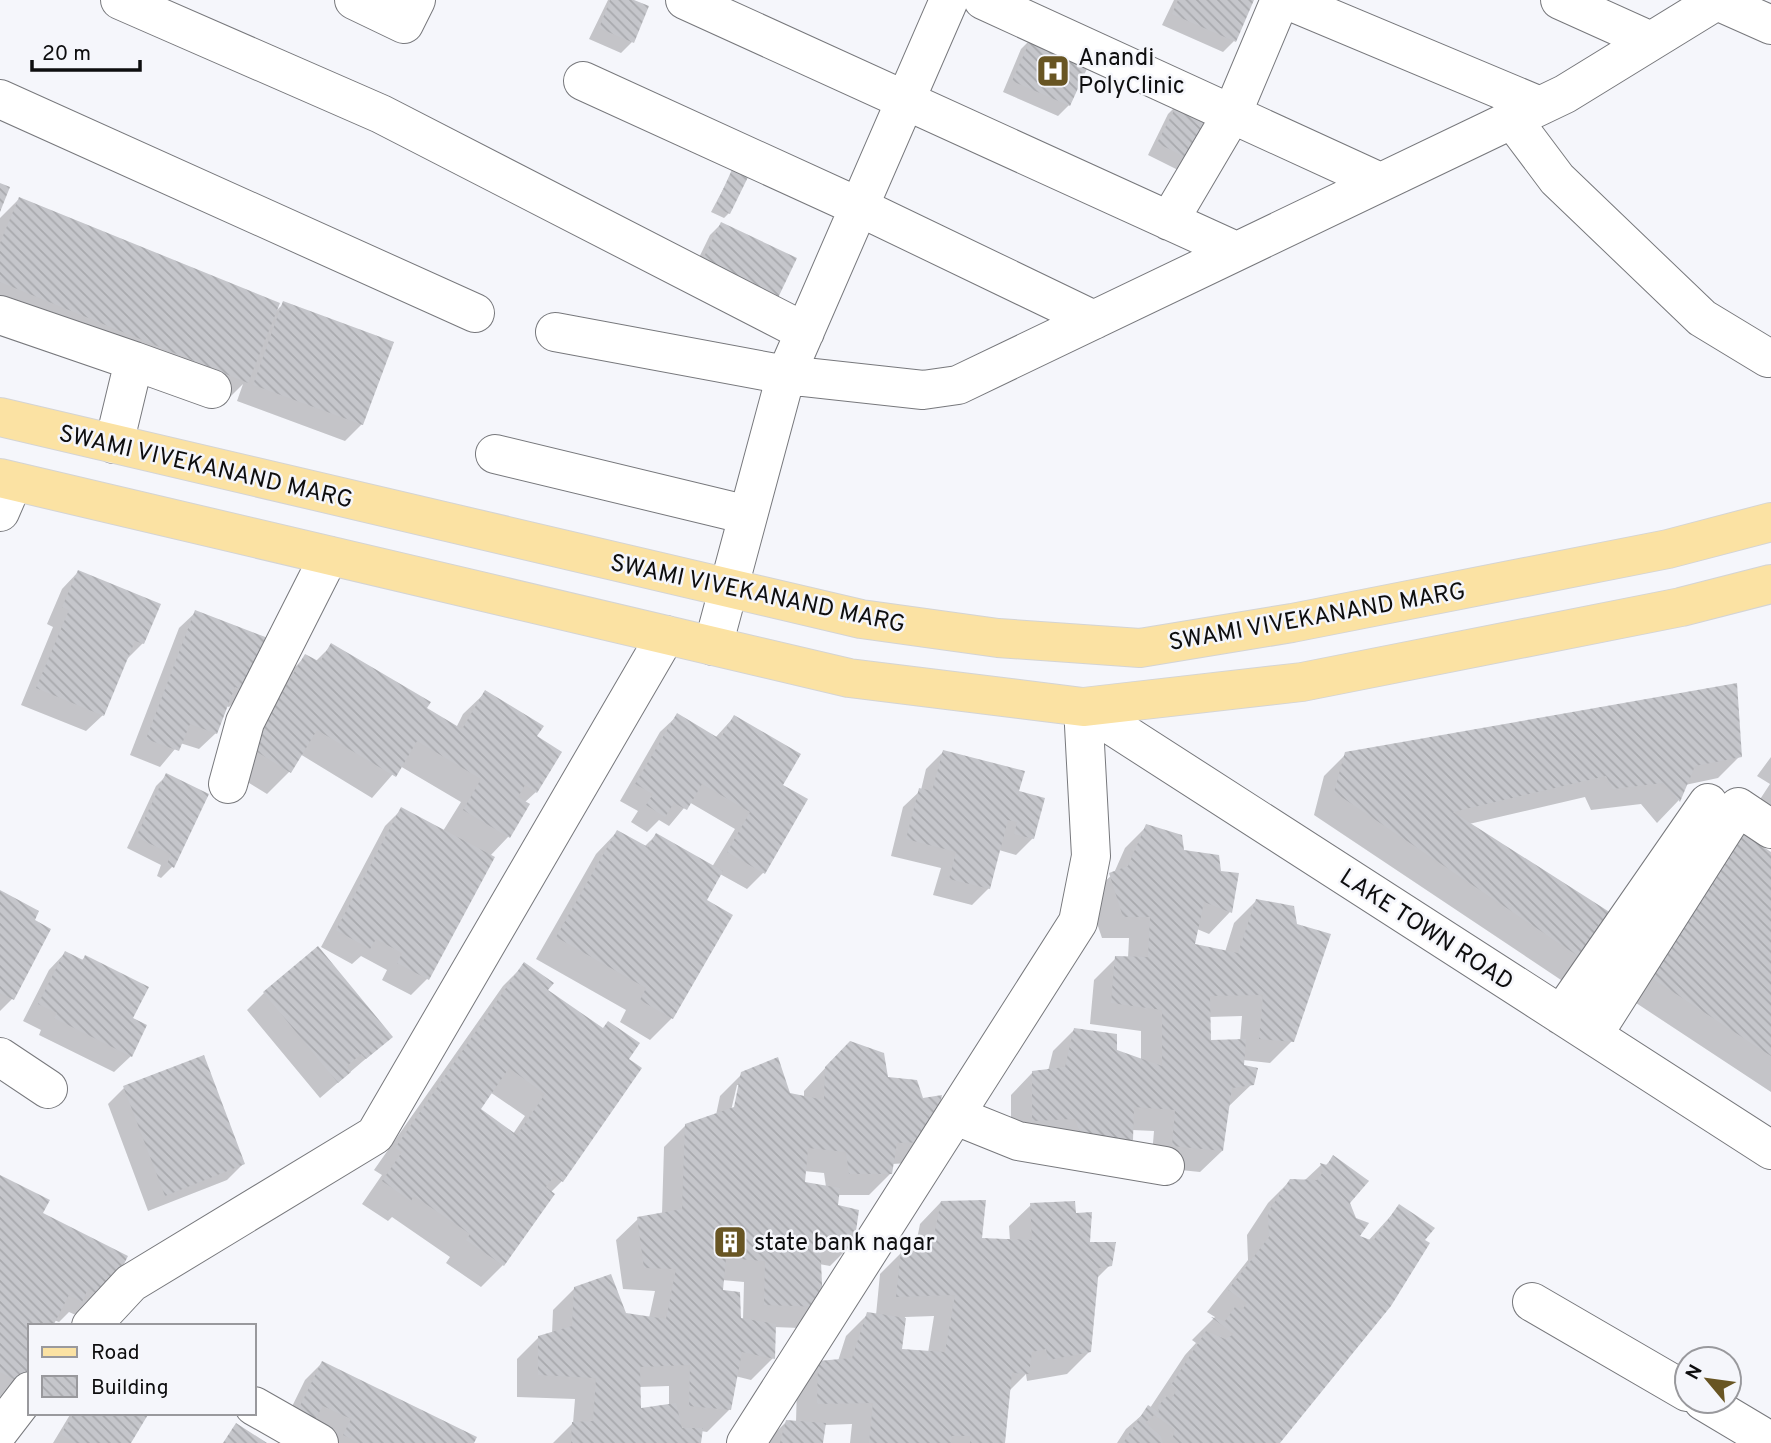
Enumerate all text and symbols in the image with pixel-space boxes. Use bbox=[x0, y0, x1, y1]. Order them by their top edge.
scale bar bbox=[32, 28, 140, 72]
text: 20 m bbox=[42, 41, 91, 68]
place label: Anandi PolyClinic bbox=[1078, 44, 1185, 102]
hospital icon: Anandi PolyClinic bbox=[1034, 52, 1072, 90]
street label: SWAMI VIVEKANAND MARG bbox=[56, 419, 355, 516]
street label: SWAMI VIVEKANAND MARG bbox=[607, 549, 908, 641]
street label: SWAMI VIVEKANAND MARG bbox=[1167, 577, 1468, 659]
street label: LAKE TOWN ROAD bbox=[1333, 863, 1519, 998]
building icon: state bank nagar bbox=[711, 1223, 749, 1261]
place label: state bank nagar bbox=[754, 1229, 935, 1259]
legend bbox=[28, 1324, 256, 1415]
text: Road bbox=[91, 1340, 140, 1367]
north arrow bbox=[1673, 1345, 1743, 1415]
text: N bbox=[1681, 1361, 1709, 1385]
text: Building bbox=[91, 1375, 169, 1402]

